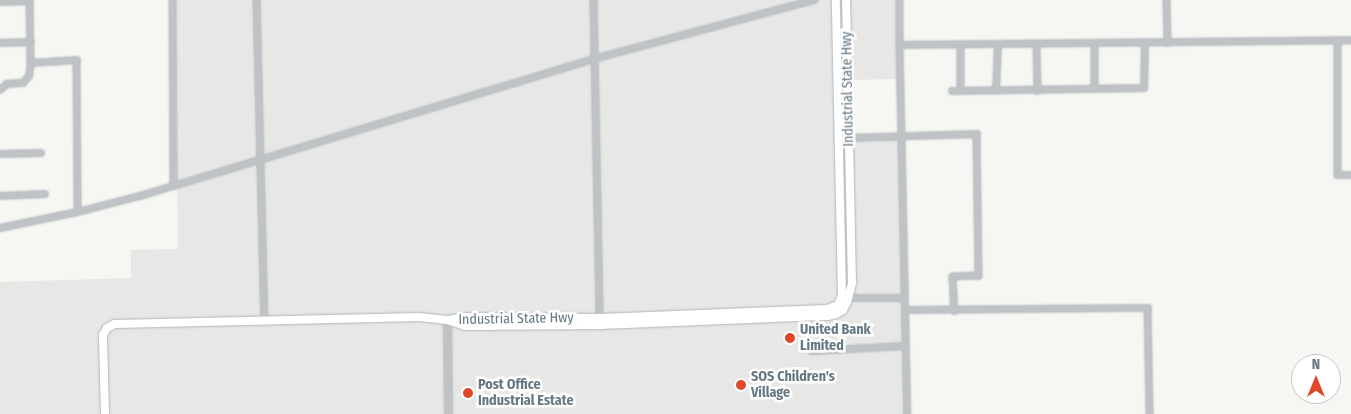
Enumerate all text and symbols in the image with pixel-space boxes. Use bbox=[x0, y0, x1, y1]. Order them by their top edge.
street label: Industrial State Hwy bbox=[839, 31, 857, 147]
street label: Industrial State Hwy bbox=[458, 310, 574, 328]
place label: United Bank Limited bbox=[800, 322, 871, 354]
marker: United Bank Limited bbox=[784, 332, 796, 344]
north arrow bbox=[1291, 354, 1341, 404]
text: N bbox=[1312, 356, 1320, 373]
place label: SOS Children's Village bbox=[751, 369, 835, 402]
place label: Post Office Industrial Estate bbox=[478, 377, 574, 410]
marker: SOS Children's Village bbox=[735, 379, 747, 391]
marker: Post Office Industrial Estate bbox=[462, 387, 474, 399]

